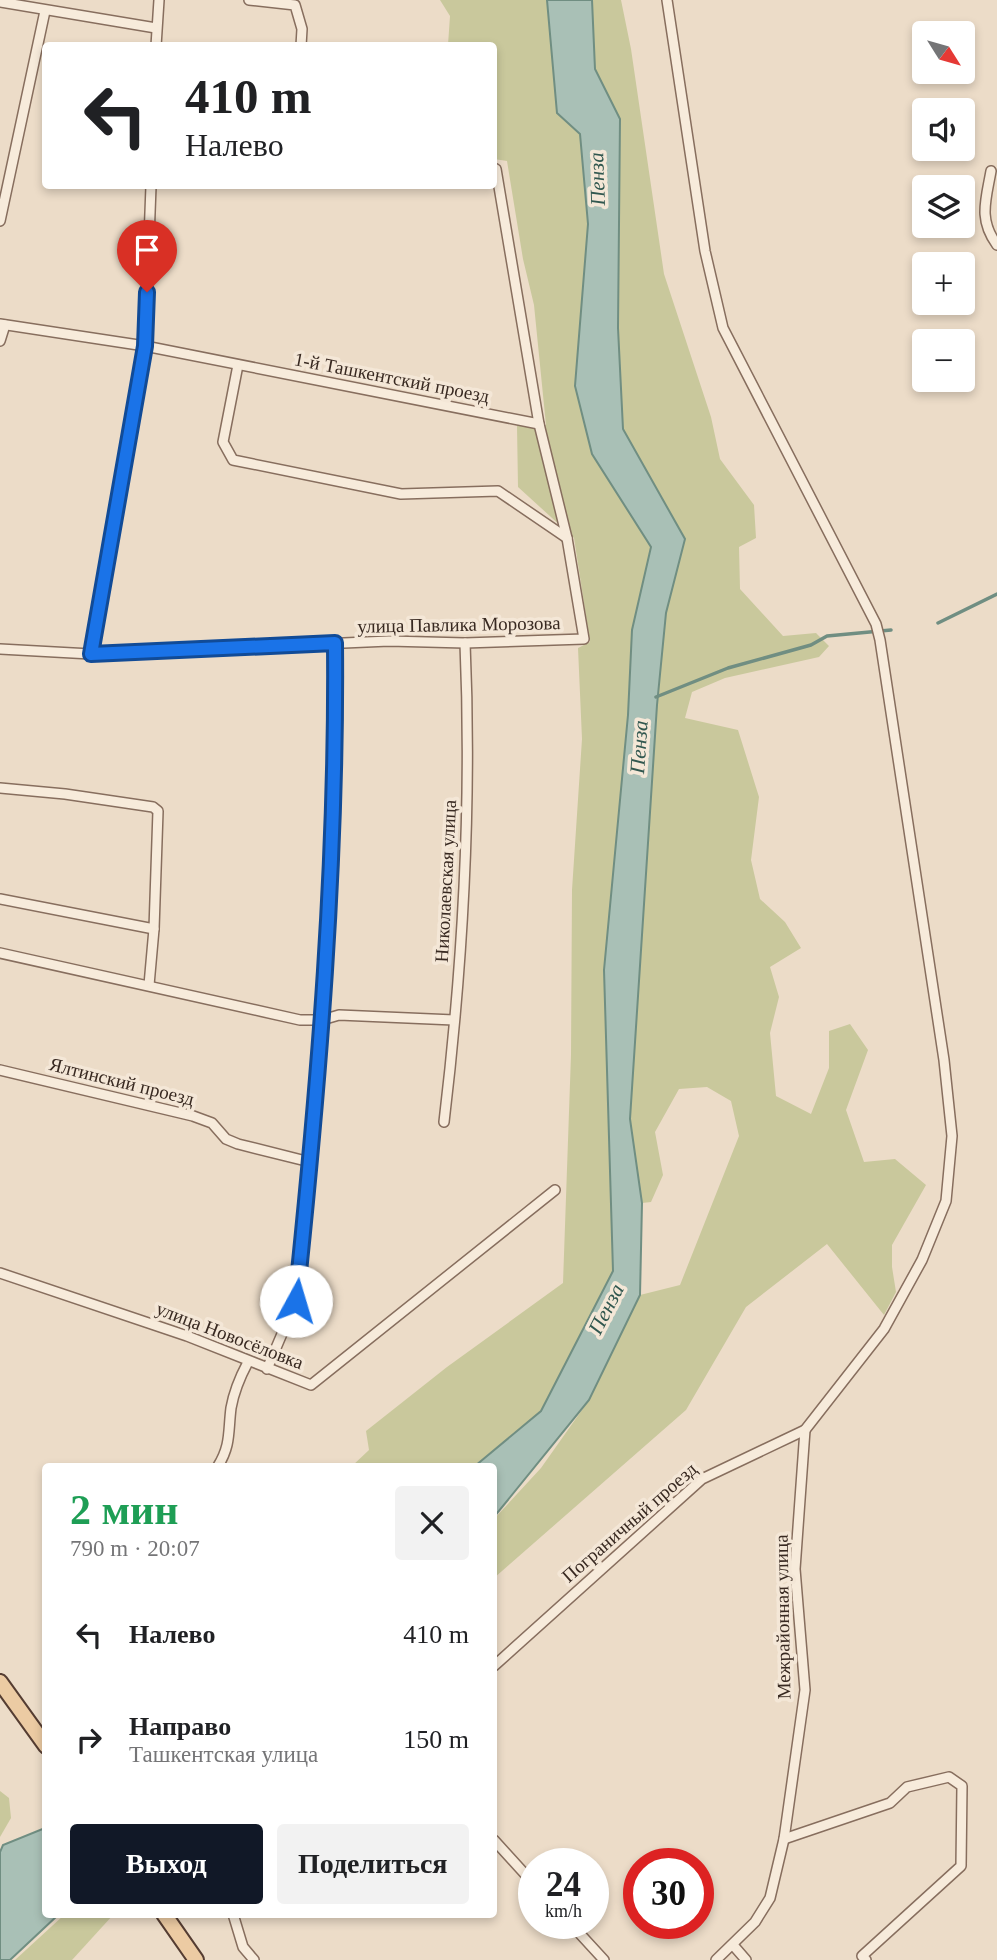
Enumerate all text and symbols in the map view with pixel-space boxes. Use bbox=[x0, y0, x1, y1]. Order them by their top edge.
north arrow bbox=[912, 21, 975, 84]
map controls bbox=[912, 21, 975, 392]
text: 410 m bbox=[185, 69, 312, 124]
icon: left bbox=[70, 70, 161, 161]
button: sound bbox=[912, 98, 975, 161]
text: Налево bbox=[185, 127, 284, 163]
water label: Пенза bbox=[584, 152, 610, 207]
button: layers bbox=[912, 175, 975, 238]
pin bbox=[117, 220, 177, 292]
icon: arrive bbox=[128, 231, 166, 269]
button: + bbox=[912, 252, 975, 315]
button: − bbox=[912, 329, 975, 392]
street label: 1-й Ташкентский проезд bbox=[292, 348, 492, 407]
street label: улица Павлика Морозова bbox=[357, 612, 561, 637]
water label: Пенза bbox=[625, 719, 653, 776]
street label: Николаевская улица bbox=[431, 799, 460, 963]
street label: Ялтинский проезд bbox=[47, 1053, 197, 1110]
position arrow bbox=[259, 1264, 333, 1338]
water label: Пенза bbox=[583, 1280, 629, 1339]
street label: улица Новосёловка bbox=[153, 1298, 307, 1373]
street label: Пограничный проезд bbox=[558, 1458, 701, 1587]
button: close bbox=[395, 1486, 469, 1560]
text: 2 мин bbox=[70, 1487, 179, 1533]
street label: Межрайонная улица bbox=[771, 1534, 794, 1700]
text: 790 m · 20:07 bbox=[70, 1536, 200, 1561]
icon: left bbox=[70, 1616, 108, 1654]
text: Налево bbox=[129, 1620, 215, 1649]
text: 410 m bbox=[403, 1620, 469, 1649]
text: Направо bbox=[129, 1712, 231, 1741]
icon: right bbox=[70, 1721, 108, 1759]
text: 150 m bbox=[403, 1725, 469, 1754]
text: Ташкентская улица bbox=[129, 1742, 318, 1767]
button: Выход bbox=[70, 1824, 263, 1904]
button: Поделиться bbox=[277, 1824, 469, 1904]
speed limit sign: 30 bbox=[623, 1848, 714, 1939]
text: 24 bbox=[546, 1865, 581, 1904]
text: km/h bbox=[545, 1901, 582, 1921]

